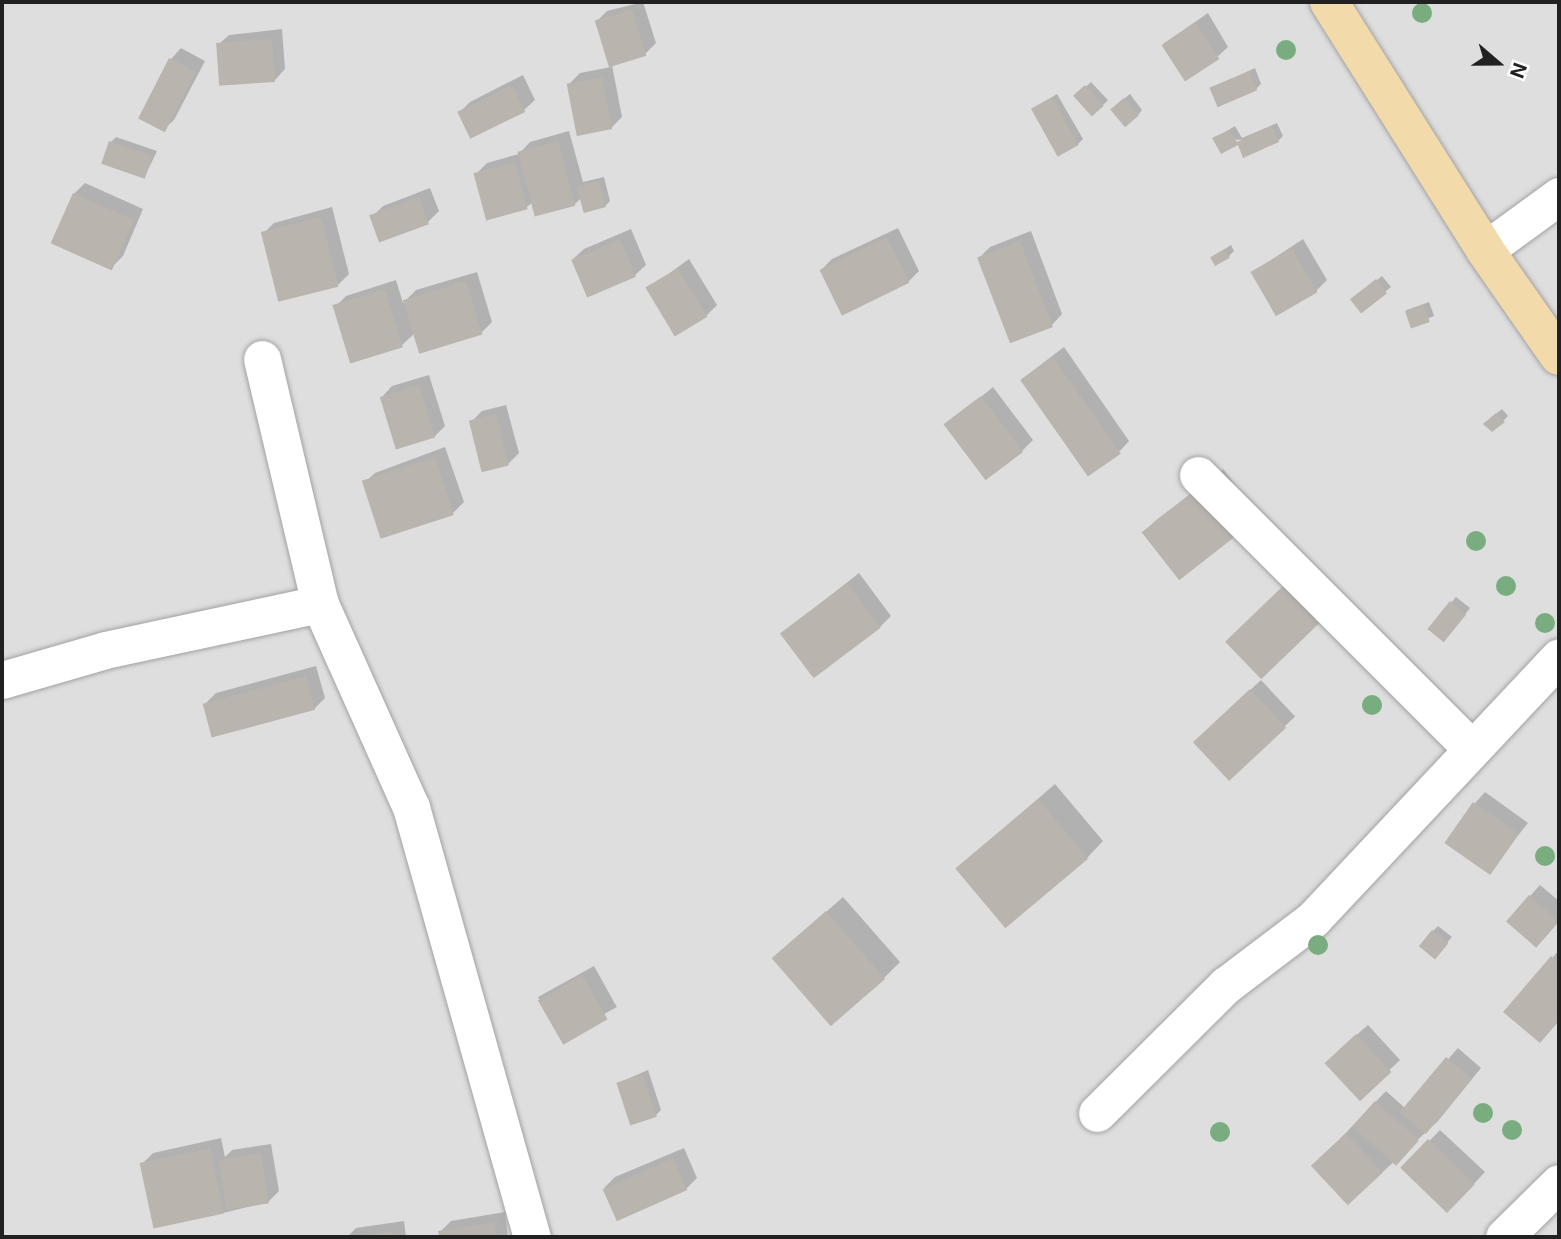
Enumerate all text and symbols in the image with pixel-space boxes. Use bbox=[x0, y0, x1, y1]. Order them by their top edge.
north arrow bbox=[1463, 28, 1533, 98]
text: N bbox=[1505, 60, 1531, 81]

